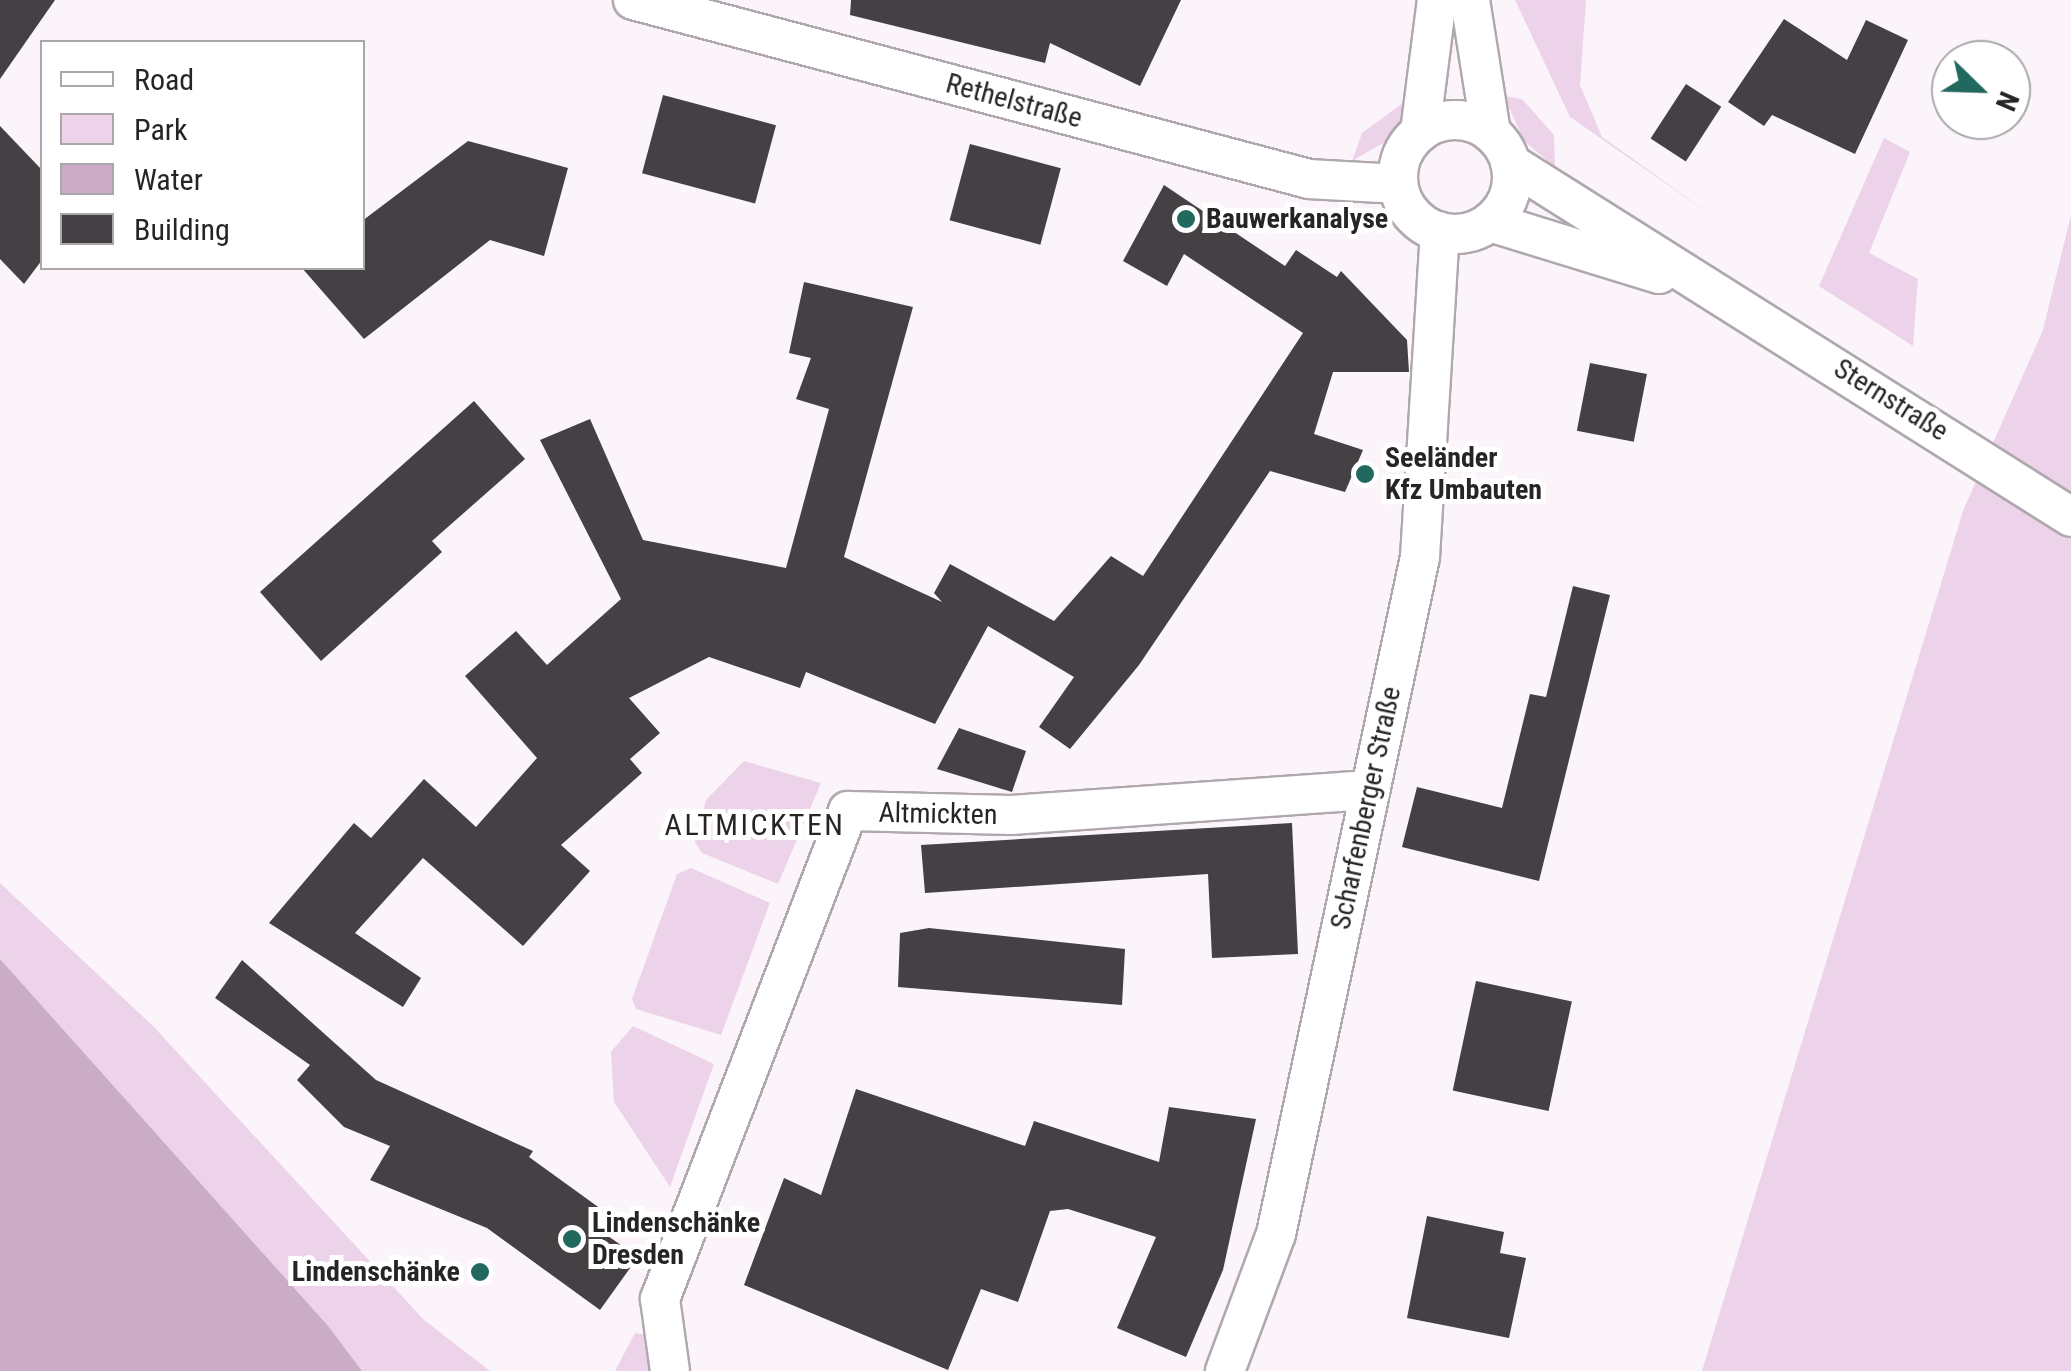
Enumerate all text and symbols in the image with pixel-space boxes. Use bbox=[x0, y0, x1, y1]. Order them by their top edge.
legend bbox=[40, 40, 365, 270]
north arrow bbox=[1931, 40, 2031, 140]
text: Road bbox=[134, 62, 194, 97]
street label: Rethelstraße bbox=[942, 67, 1086, 135]
text: N bbox=[1989, 87, 2026, 115]
text: Park bbox=[134, 112, 188, 147]
text: Water bbox=[134, 162, 203, 197]
place label: Bauwerkanalyse bbox=[1206, 202, 1388, 236]
marker: Bauwerkanalyse bbox=[1175, 208, 1197, 230]
text: Building bbox=[134, 212, 230, 247]
street label: Sternstraße bbox=[1828, 352, 1954, 448]
place label: Seeländer Kfz Umbauten bbox=[1385, 441, 1542, 507]
marker: Seeländer Kfz Umbauten bbox=[1354, 463, 1376, 485]
street label: Scharfenberger Straße bbox=[1324, 684, 1408, 932]
street label: Altmickten bbox=[878, 796, 998, 832]
district label: ALTMICKTEN bbox=[665, 807, 845, 843]
place label: Lindenschänke Dresden bbox=[592, 1206, 760, 1272]
marker: Lindenschänke Dresden bbox=[561, 1228, 583, 1250]
place label: Lindenschänke bbox=[292, 1255, 460, 1289]
marker: Lindenschänke bbox=[469, 1261, 491, 1283]

